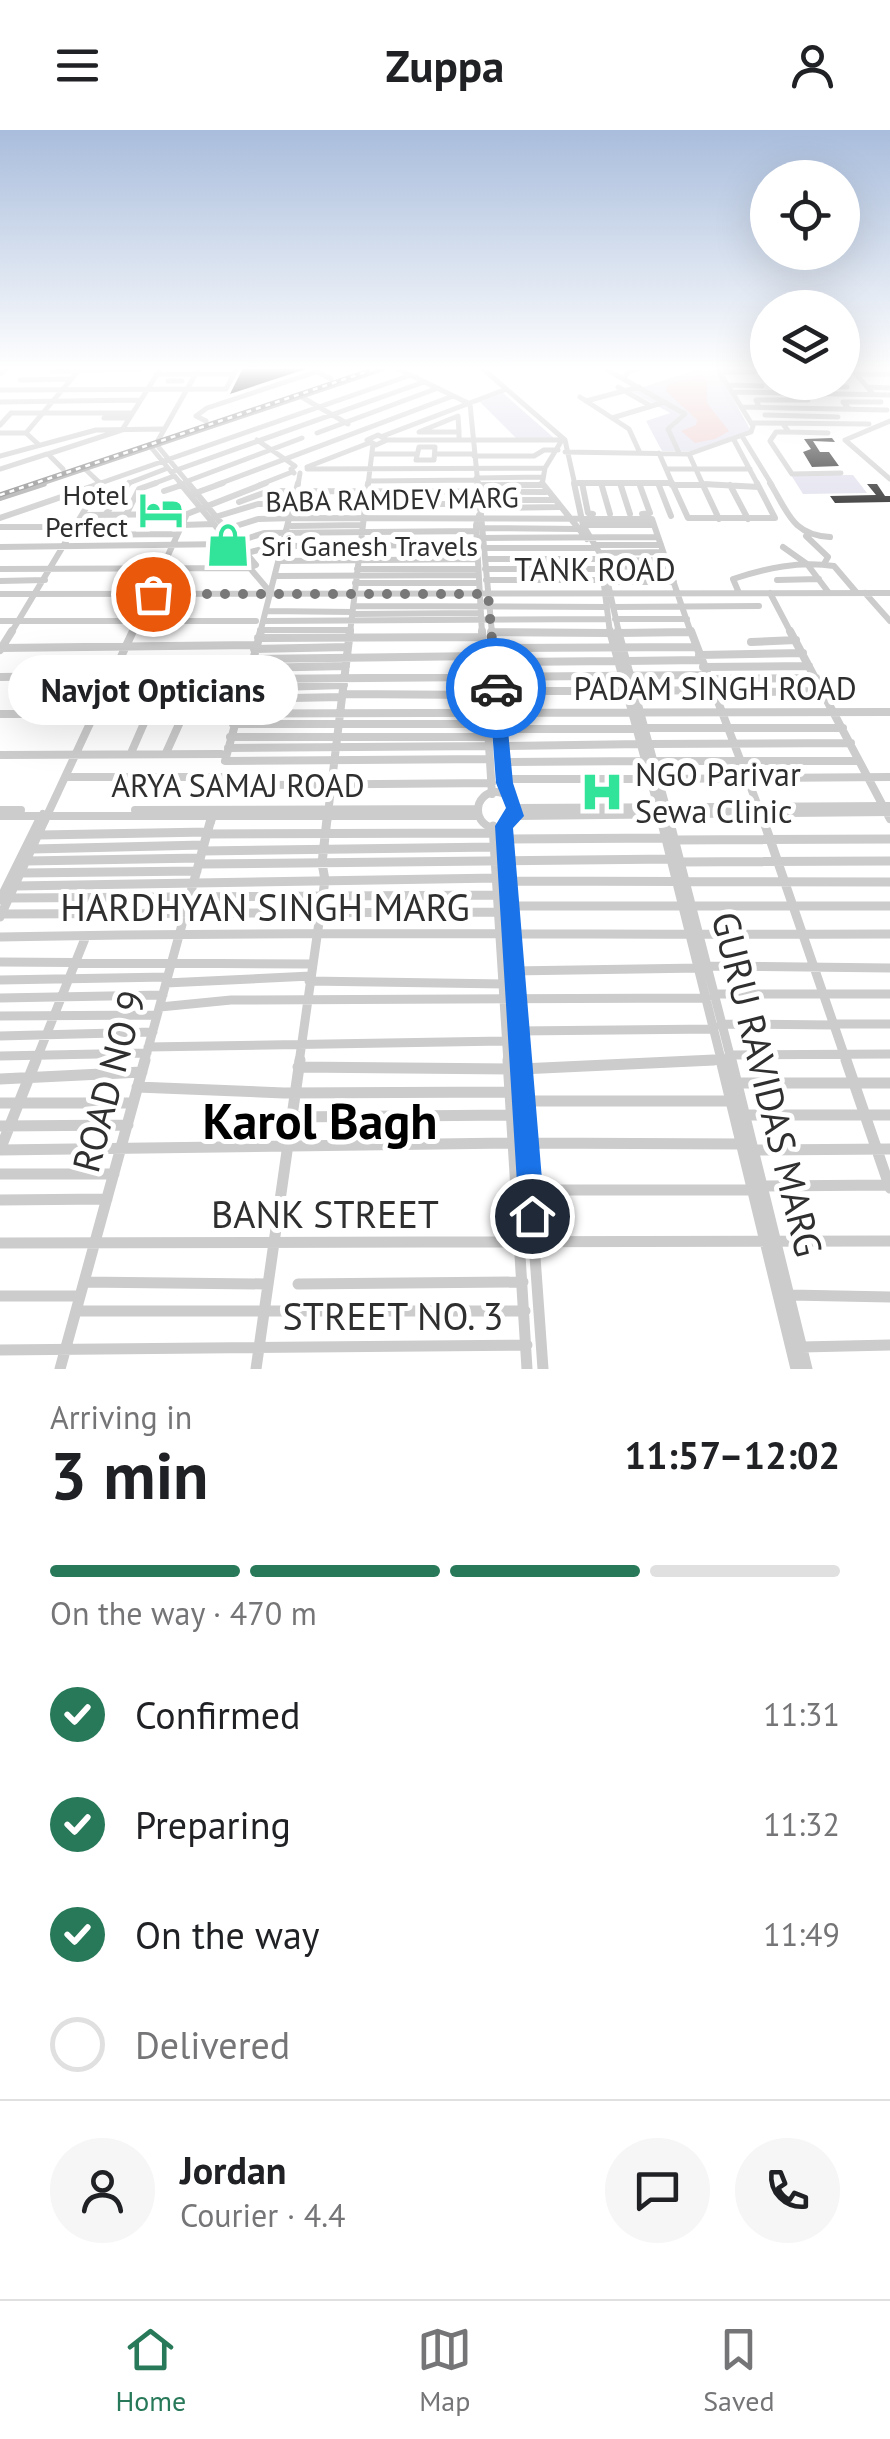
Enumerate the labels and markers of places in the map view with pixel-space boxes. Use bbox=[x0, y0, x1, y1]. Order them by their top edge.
place label: Hotel Perfect bbox=[45, 476, 128, 545]
hotel icon: Hotel Perfect bbox=[137, 486, 185, 534]
shop icon: Sri Ganesh Travels bbox=[204, 521, 252, 569]
place label: Sri Ganesh Travels bbox=[261, 527, 478, 564]
pin bbox=[111, 552, 196, 637]
callout: Navjot Opticians bbox=[8, 654, 298, 724]
place label: NGO Parivar Sewa Clinic bbox=[635, 753, 801, 832]
hospital icon: NGO Parivar Sewa Clinic bbox=[578, 768, 626, 816]
pin bbox=[490, 1174, 575, 1259]

